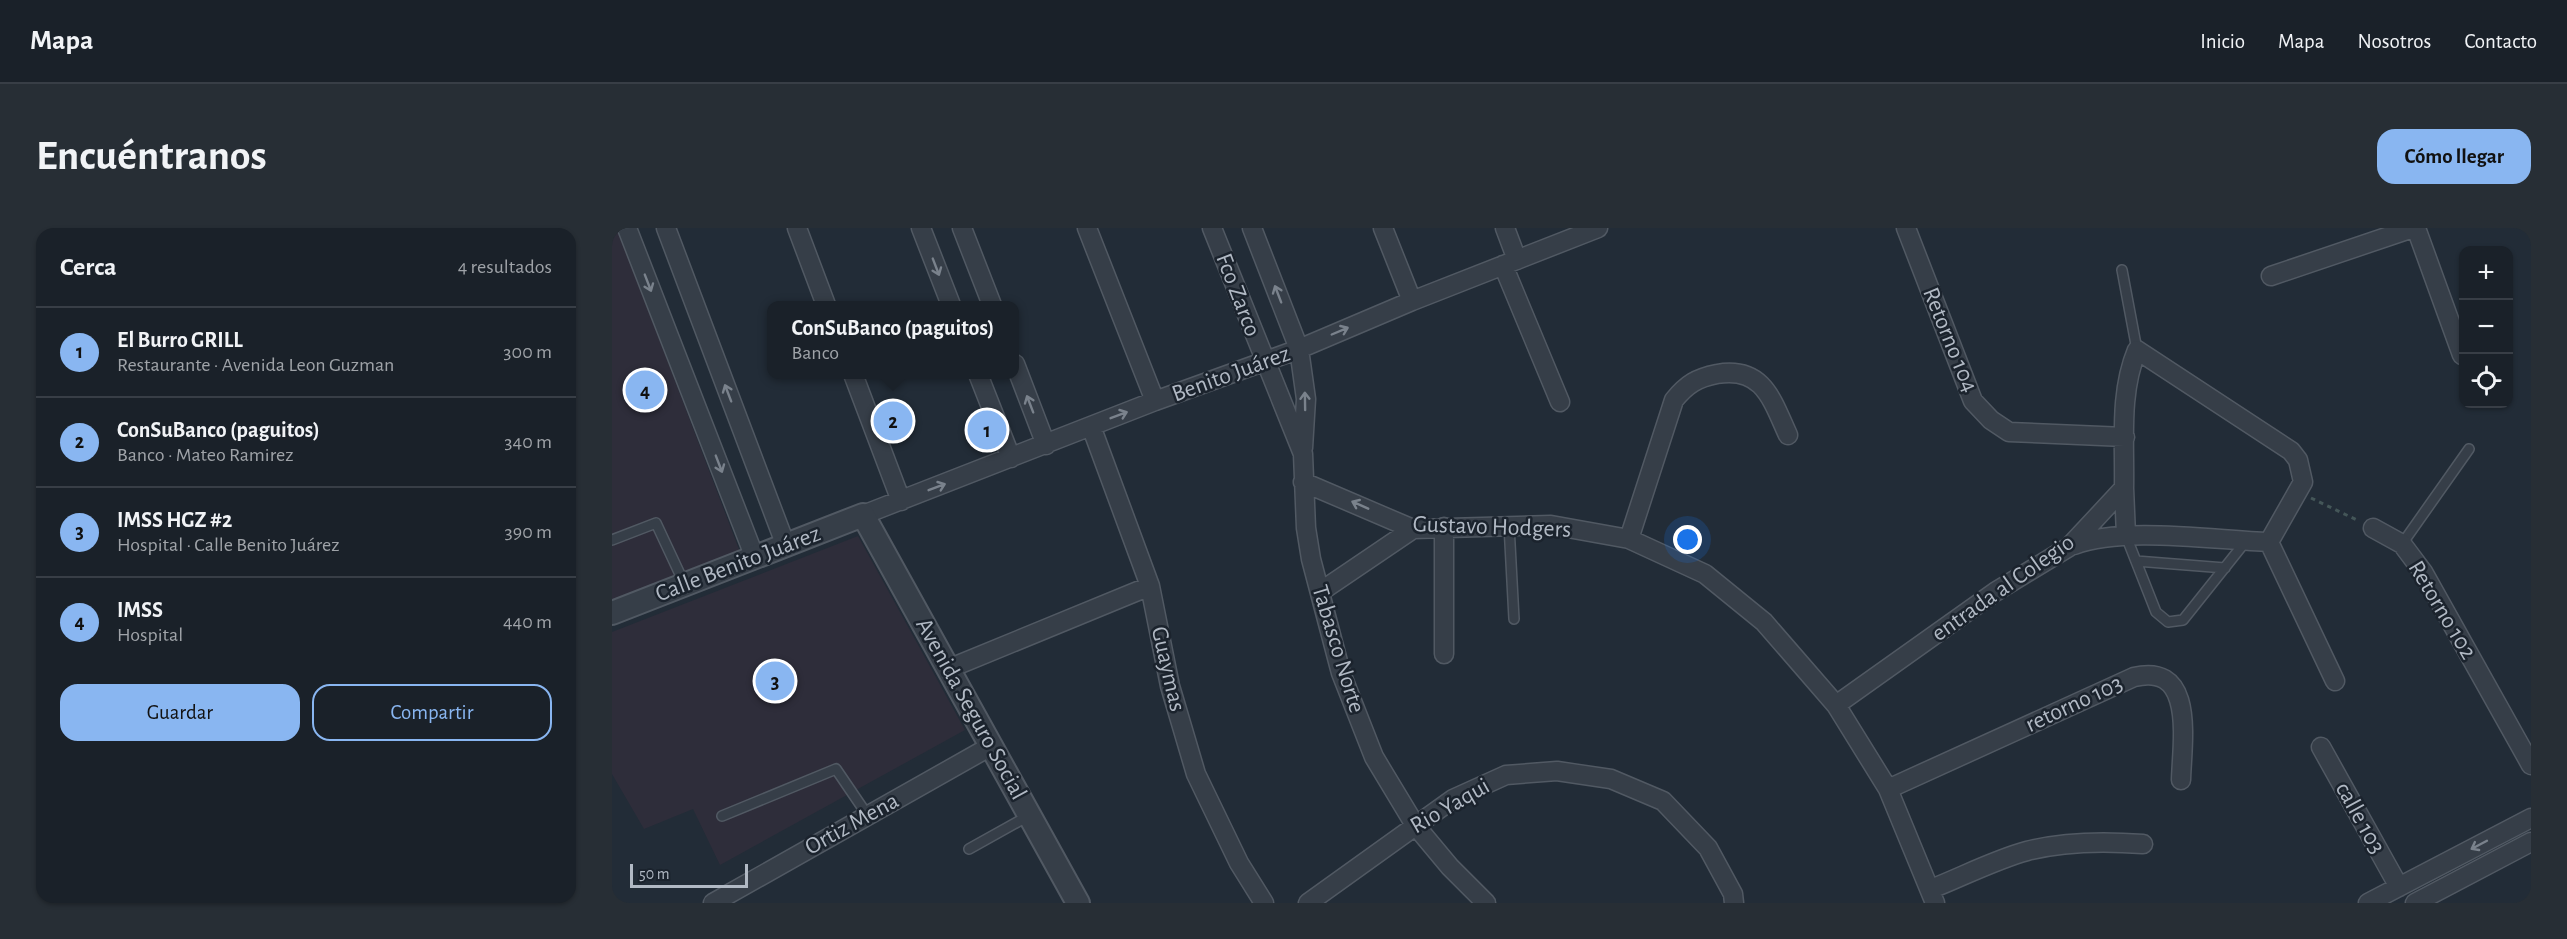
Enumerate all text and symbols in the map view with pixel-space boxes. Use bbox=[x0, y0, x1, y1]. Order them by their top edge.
text: Mapa bbox=[30, 27, 93, 55]
text: Inicio bbox=[2200, 31, 2245, 52]
text: Mapa bbox=[2278, 31, 2325, 52]
text: Nosotros bbox=[2358, 31, 2431, 52]
text: Contacto bbox=[2464, 31, 2537, 52]
button: Cómo llegar bbox=[2377, 129, 2531, 184]
text: Encuéntranos bbox=[36, 135, 267, 177]
map controls bbox=[2459, 246, 2513, 408]
button: + bbox=[2459, 246, 2513, 300]
street label: Fco Zarco bbox=[1211, 250, 1265, 340]
text: Cerca bbox=[60, 254, 117, 280]
text: 4 resultados bbox=[458, 257, 552, 277]
one-way arrow bbox=[932, 257, 943, 276]
one-way arrow bbox=[644, 273, 655, 291]
street label: Retorno 104 bbox=[1918, 284, 1982, 396]
one-way arrow bbox=[1272, 286, 1283, 304]
button: − bbox=[2459, 300, 2513, 354]
popup bbox=[767, 301, 1019, 379]
text: ConSuBanco (paguitos) bbox=[792, 317, 994, 339]
one-way arrow bbox=[1331, 325, 1349, 336]
text: El Burro GRILL bbox=[117, 329, 243, 351]
street label: Benito Juárez bbox=[1169, 341, 1293, 406]
text: 1 bbox=[76, 342, 83, 362]
text: 300 m bbox=[503, 342, 552, 362]
text: Banco bbox=[792, 343, 839, 363]
button: locate bbox=[2459, 354, 2513, 408]
text: Restaurante · Avenida Leon Guzman bbox=[117, 355, 394, 375]
pin: 4 bbox=[626, 368, 664, 412]
one-way arrow bbox=[722, 384, 733, 402]
one-way arrow bbox=[1299, 392, 1311, 412]
one-way arrow bbox=[1024, 396, 1035, 414]
pin: 2 bbox=[874, 398, 912, 444]
pin: 1 bbox=[968, 408, 1006, 452]
one-way arrow bbox=[1109, 409, 1128, 420]
text: ConSuBanco (paguitos) bbox=[117, 419, 320, 441]
text: 2 bbox=[75, 432, 84, 452]
text: 340 m bbox=[504, 432, 552, 452]
text: Banco · Mateo Ramirez bbox=[117, 445, 294, 465]
one-way arrow bbox=[714, 455, 725, 473]
one-way arrow bbox=[928, 481, 946, 492]
one-way arrow bbox=[1351, 499, 1369, 511]
text: IMSS HGZ #2 bbox=[117, 509, 232, 531]
street label: Gustavo Hodgers bbox=[1412, 512, 1572, 542]
text: 3 bbox=[75, 522, 84, 542]
text: 390 m bbox=[505, 522, 552, 542]
street label: Calle Benito Juárez bbox=[652, 522, 824, 606]
your location bbox=[1673, 525, 1702, 554]
street label: entrada al Colegio bbox=[1927, 530, 2079, 646]
text: Hospital · Calle Benito Juárez bbox=[117, 535, 340, 555]
street label: Retorno 102 bbox=[2403, 557, 2481, 663]
street label: Tabasco Norte bbox=[1307, 582, 1369, 716]
text: IMSS bbox=[117, 599, 163, 621]
text: 4 bbox=[74, 612, 85, 632]
text: 440 m bbox=[503, 612, 552, 632]
street label: Avenida Seguro Social bbox=[911, 614, 1031, 804]
street label: Guaymas bbox=[1147, 624, 1189, 714]
text: Hospital bbox=[117, 625, 183, 645]
pin: 3 bbox=[756, 658, 794, 704]
street label: retorno 103 bbox=[2022, 671, 2126, 737]
button: Guardar bbox=[60, 684, 300, 741]
button: Compartir bbox=[312, 684, 552, 741]
street label: Rio Yaqui bbox=[1406, 774, 1494, 838]
street label: calle 103 bbox=[2331, 778, 2389, 858]
street label: Ortiz Mena bbox=[801, 788, 903, 860]
one-way arrow bbox=[2471, 839, 2488, 851]
scale bar bbox=[630, 861, 748, 888]
text: 50 m bbox=[639, 866, 670, 882]

